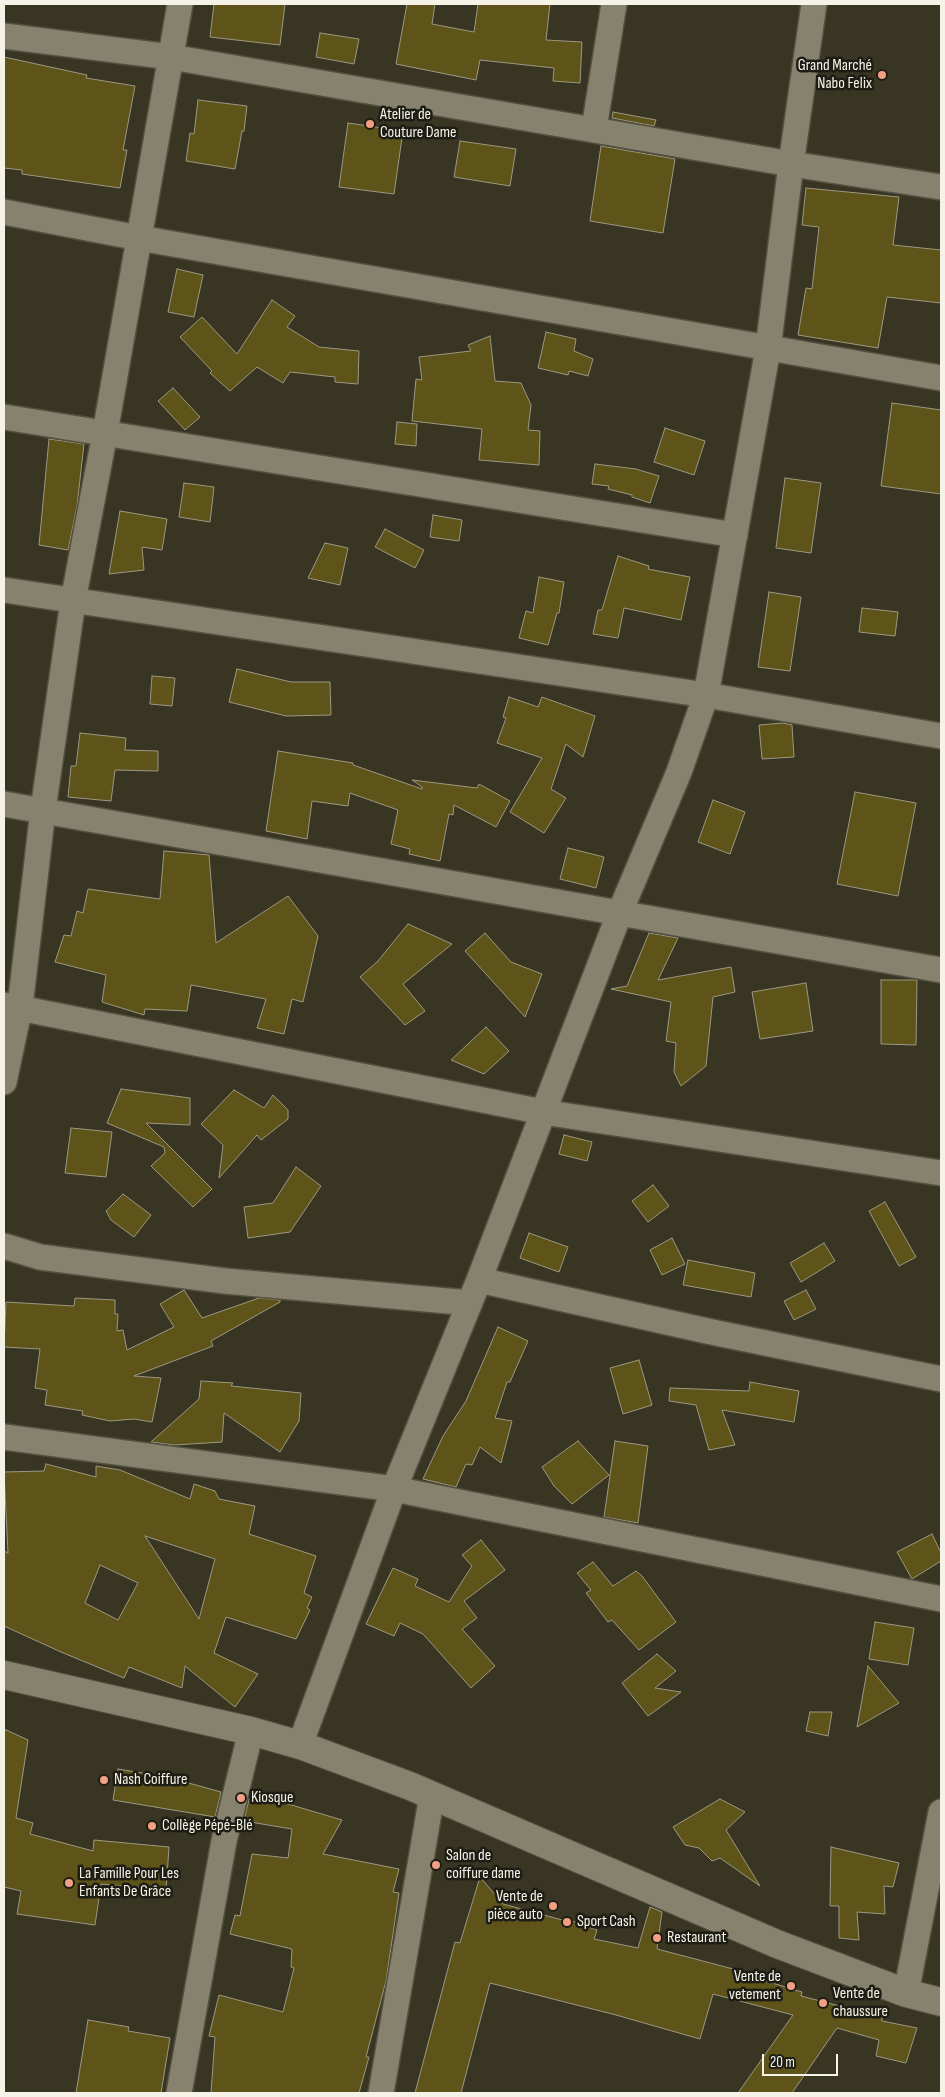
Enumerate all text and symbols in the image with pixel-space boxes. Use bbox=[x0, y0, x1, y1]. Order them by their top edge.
place label: Grand Marché Nabo Felix bbox=[798, 56, 872, 94]
marker: Grand Marché Nabo Felix bbox=[876, 69, 888, 81]
place label: Atelier de Couture Dame bbox=[380, 105, 456, 143]
marker: Atelier de Couture Dame bbox=[364, 118, 376, 130]
place label: Nash Coiffure bbox=[114, 1770, 187, 1790]
marker: Nash Coiffure bbox=[98, 1774, 110, 1786]
place label: Kiosque bbox=[251, 1788, 293, 1808]
marker: Kiosque bbox=[235, 1792, 247, 1804]
place label: Collège Pépé-Blé bbox=[162, 1816, 253, 1836]
marker: Collège Pépé-Blé bbox=[146, 1820, 158, 1832]
place label: Salon de coiffure dame bbox=[446, 1846, 521, 1884]
marker: Salon de coiffure dame bbox=[430, 1859, 442, 1871]
place label: La Famille Pour Les Enfants De Grâce bbox=[79, 1864, 179, 1902]
marker: La Famille Pour Les Enfants De Grâce bbox=[63, 1877, 75, 1889]
place label: Vente de pièce auto bbox=[487, 1887, 543, 1925]
marker: Vente de pièce auto bbox=[547, 1900, 559, 1912]
place label: Sport Cash bbox=[577, 1912, 636, 1932]
marker: Sport Cash bbox=[561, 1916, 573, 1928]
place label: Restaurant bbox=[667, 1928, 726, 1948]
marker: Restaurant bbox=[651, 1932, 663, 1944]
place label: Vente de vetement bbox=[729, 1967, 781, 2005]
marker: Vente de vetement bbox=[785, 1980, 797, 1992]
place label: Vente de chaussure bbox=[833, 1984, 888, 2022]
marker: Vente de chaussure bbox=[817, 1997, 829, 2009]
scale bar bbox=[765, 2044, 841, 2076]
text: 20 m bbox=[770, 2053, 795, 2072]

